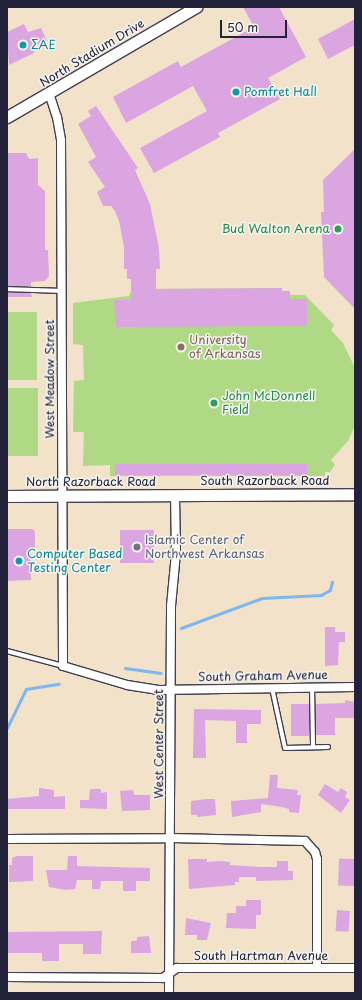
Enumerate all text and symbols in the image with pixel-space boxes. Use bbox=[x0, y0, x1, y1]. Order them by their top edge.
scale bar bbox=[222, 12, 289, 38]
street label: North Stadium Drive bbox=[37, 16, 147, 90]
text: 50 m bbox=[227, 18, 258, 36]
place label: ΣΑΕ bbox=[31, 38, 56, 52]
marker: ΣΑΕ bbox=[18, 40, 28, 50]
place label: Pomfret Hall bbox=[244, 85, 317, 99]
marker: Pomfret Hall bbox=[231, 87, 241, 97]
place label: Bud Walton Arena bbox=[224, 222, 330, 236]
marker: Bud Walton Arena bbox=[333, 224, 343, 234]
street label: West Meadow Street bbox=[43, 319, 57, 439]
place label: University of Arkansas bbox=[189, 333, 260, 361]
marker: University of Arkansas bbox=[176, 342, 186, 352]
place label: John McDonnell Field bbox=[222, 389, 315, 417]
marker: John McDonnell Field bbox=[209, 398, 219, 408]
street label: South Razorback Road bbox=[199, 474, 331, 488]
street label: North Razorback Road bbox=[25, 475, 157, 489]
place label: Islamic Center of Northwest Arkansas bbox=[145, 533, 264, 561]
marker: Islamic Center of Northwest Arkansas bbox=[132, 542, 142, 552]
place label: Computer Based Testing Center bbox=[27, 547, 123, 575]
marker: Computer Based Testing Center bbox=[14, 556, 24, 566]
street label: South Graham Avenue bbox=[198, 668, 328, 684]
street label: West Center Street bbox=[152, 688, 166, 800]
street label: South Hartman Avenue bbox=[194, 949, 328, 963]

